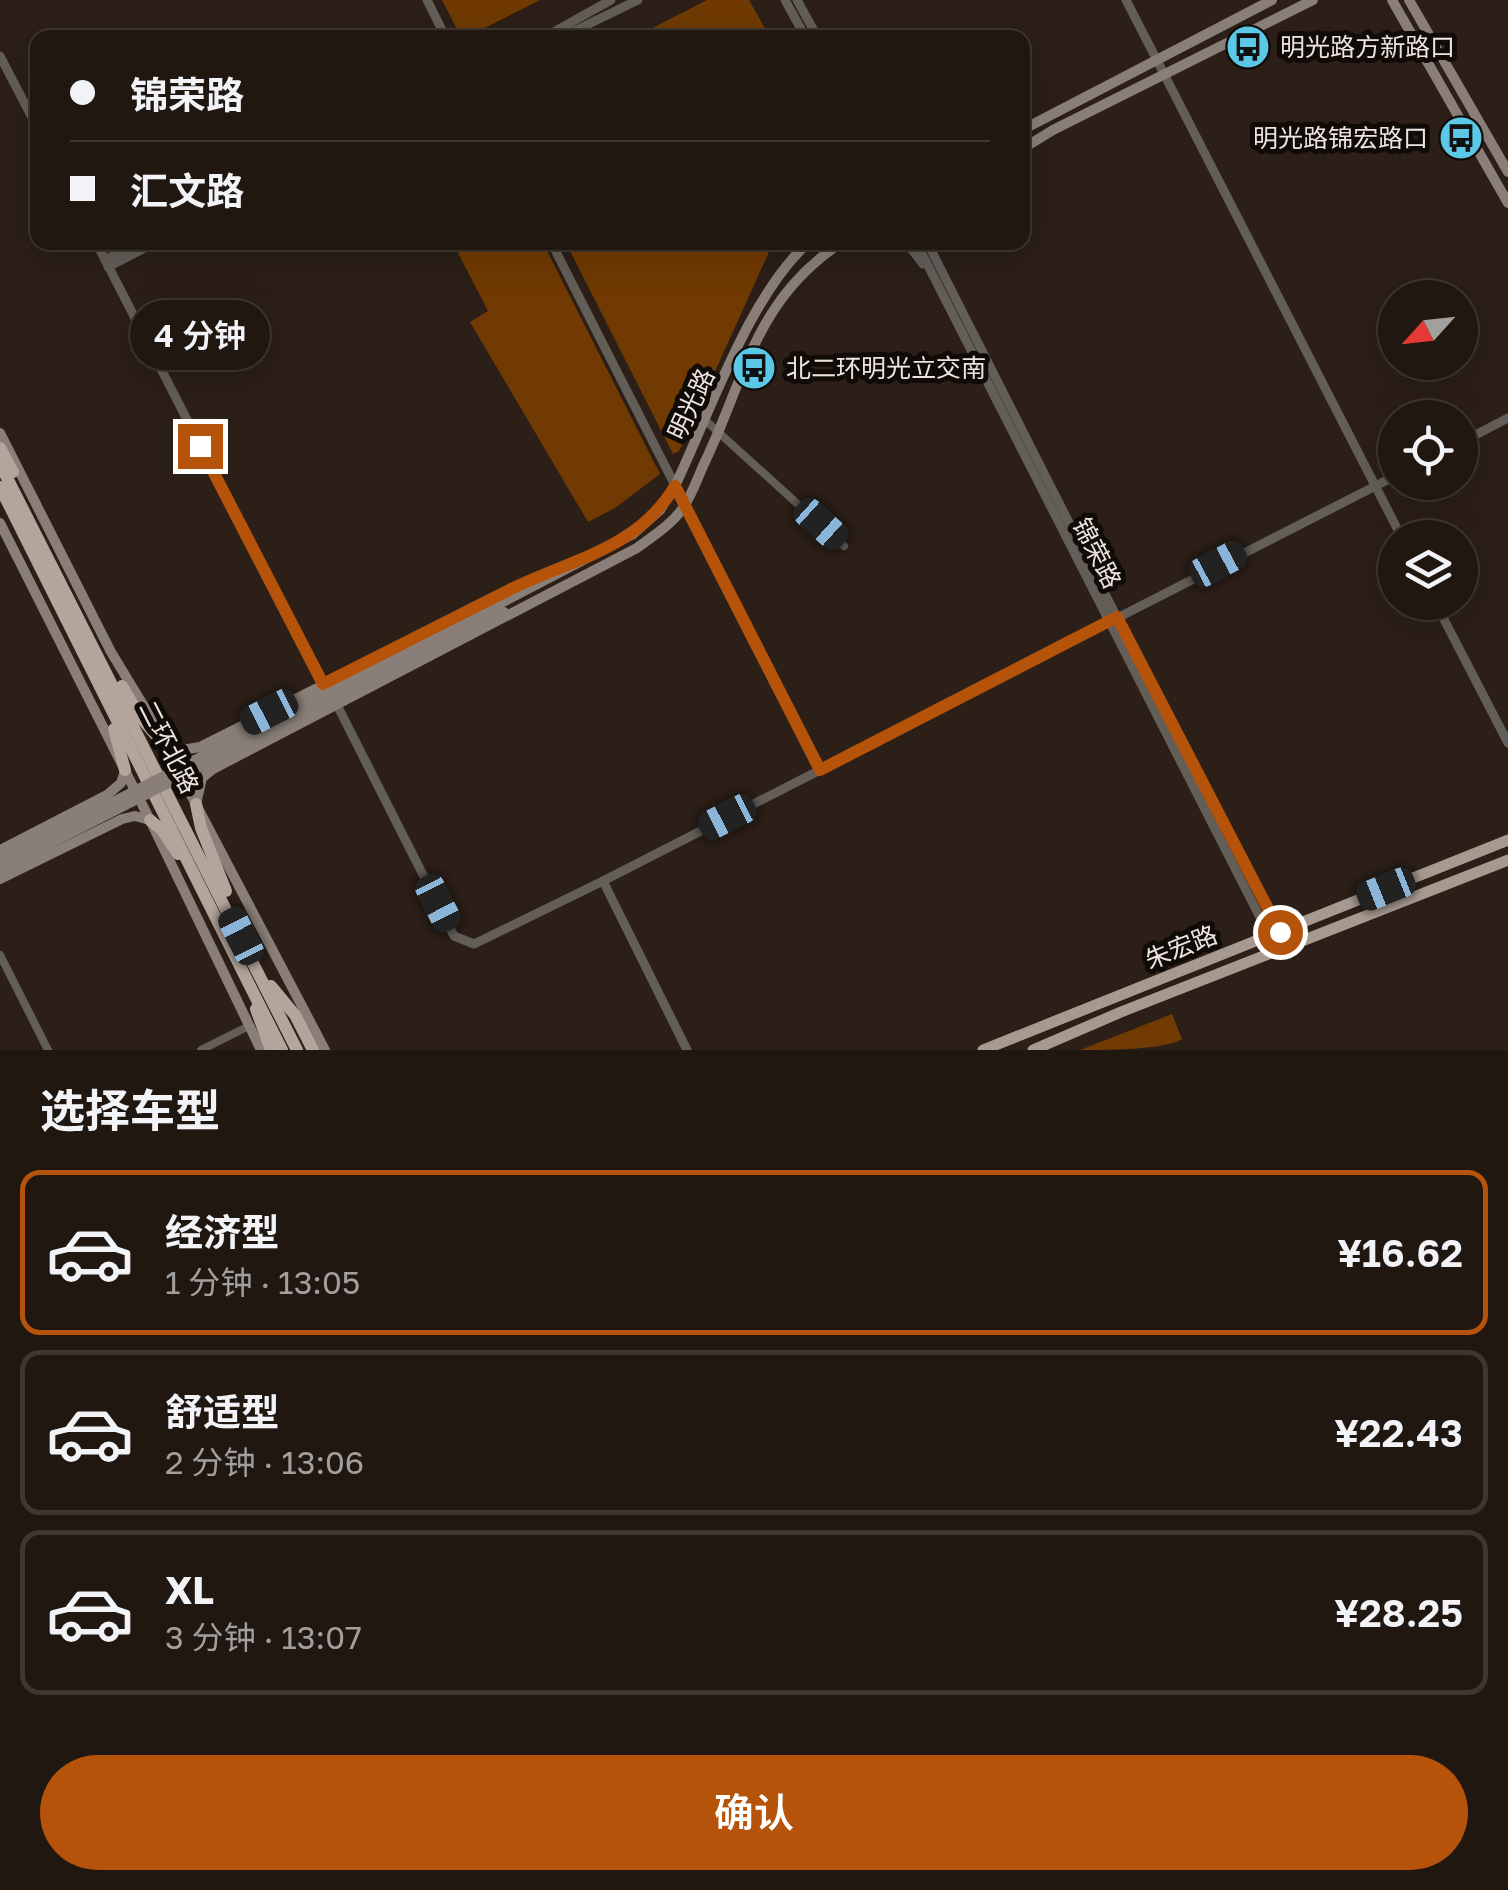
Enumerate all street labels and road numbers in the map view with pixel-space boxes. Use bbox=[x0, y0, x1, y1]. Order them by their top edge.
street label: 明光路 bbox=[661, 363, 720, 444]
street label: 锦荣路 bbox=[1067, 512, 1128, 593]
street label: 二环北路 bbox=[133, 695, 206, 798]
street label: 朱宏路 bbox=[1140, 918, 1221, 975]

